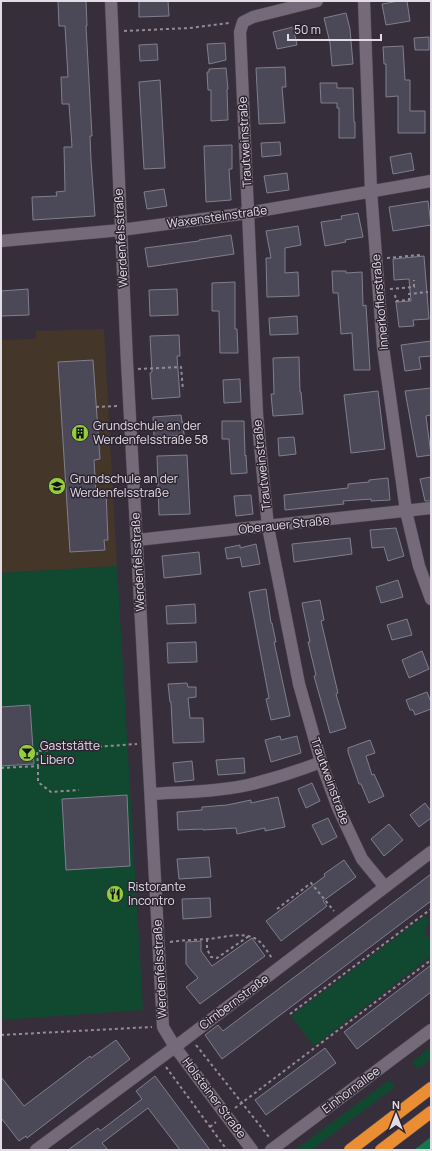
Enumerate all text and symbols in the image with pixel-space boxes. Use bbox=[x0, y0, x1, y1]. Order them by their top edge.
scale bar bbox=[288, 16, 381, 42]
text: 50 m bbox=[294, 21, 321, 38]
street label: Trautweinstraße bbox=[234, 96, 255, 188]
street label: Werdenfelsstraße bbox=[109, 188, 132, 288]
street label: Waxensteinstraße bbox=[166, 201, 268, 232]
street label: Innerkoflerstraße bbox=[367, 254, 392, 351]
place label: Grundschule an der Werdenfelsstraße 58 bbox=[93, 417, 208, 448]
street label: Trautweinstraße bbox=[248, 419, 275, 511]
building icon: Grundschule an der Werdenfelsstraße 58 bbox=[70, 423, 90, 443]
place label: Grundschule an der Werdenfelsstraße bbox=[70, 470, 179, 501]
school or university icon: Grundschule an der Werdenfelsstraße bbox=[47, 476, 67, 496]
street label: Oberauer Straße bbox=[238, 511, 330, 538]
street label: Werdenfelsstraße bbox=[126, 512, 149, 612]
street label: Trautweinstraße bbox=[307, 735, 354, 827]
place label: Gaststätte Libero bbox=[40, 737, 100, 768]
bar icon: Gaststätte Libero bbox=[17, 743, 37, 763]
place label: Ristorante Incontro bbox=[128, 878, 186, 909]
restaurant icon: Ristorante Incontro bbox=[105, 884, 125, 904]
street label: Werdenfelsstraße bbox=[148, 919, 171, 1019]
street label: Cimbernstraße bbox=[195, 970, 272, 1033]
street label: Holsteiner Straße bbox=[178, 1054, 250, 1141]
street label: Einhornallee bbox=[318, 1062, 383, 1117]
north arrow bbox=[376, 1095, 416, 1135]
text: N bbox=[392, 1097, 400, 1112]

